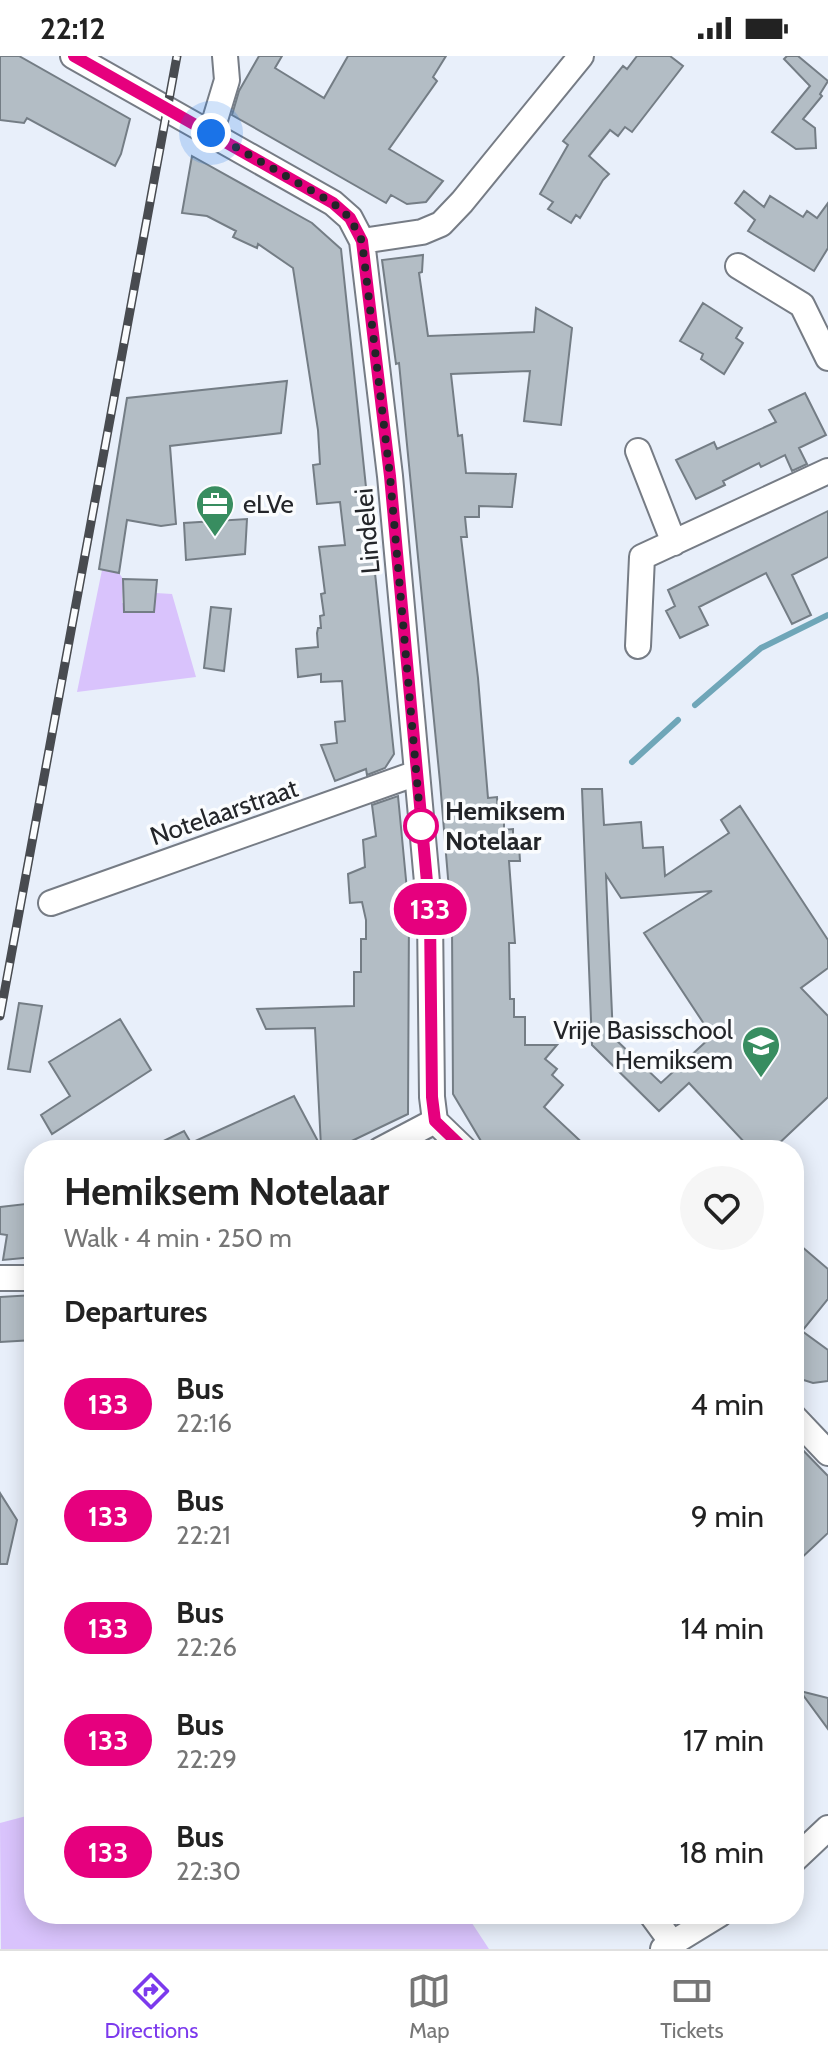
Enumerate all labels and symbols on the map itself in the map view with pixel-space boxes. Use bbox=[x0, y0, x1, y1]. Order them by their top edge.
your location bbox=[191, 113, 231, 153]
office icon: eLVe bbox=[194, 483, 236, 538]
street label: Lindelei bbox=[347, 487, 387, 575]
place label: eLVe bbox=[243, 488, 294, 520]
street label: Notelaarstraat bbox=[146, 772, 302, 852]
place label: Hemiksem Notelaar bbox=[445, 795, 565, 857]
marker: Hemiksem Notelaar bbox=[404, 809, 438, 843]
line badge: 133 bbox=[384, 883, 476, 935]
place label: Vrije Basisschool Hemiksem bbox=[553, 1014, 733, 1076]
school or university icon: Vrije Basisschool Hemiksem bbox=[740, 1024, 782, 1079]

